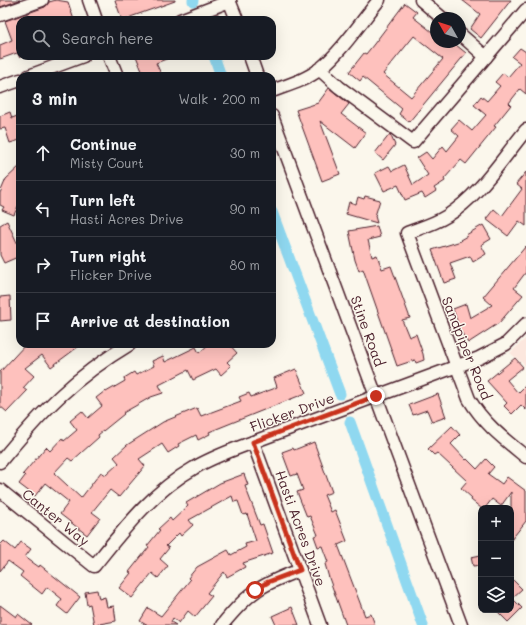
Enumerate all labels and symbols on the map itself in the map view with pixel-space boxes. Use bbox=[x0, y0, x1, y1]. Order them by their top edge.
north arrow bbox=[430, 12, 466, 48]
street label: Stine Road bbox=[346, 293, 390, 369]
street label: Sandpiper Road bbox=[438, 294, 496, 403]
route end bbox=[367, 387, 385, 405]
street label: Flicker Drive bbox=[247, 388, 337, 436]
street label: Hasti Acres Drive bbox=[271, 467, 331, 589]
street label: Canter Way bbox=[18, 484, 94, 550]
route start bbox=[246, 581, 264, 599]

